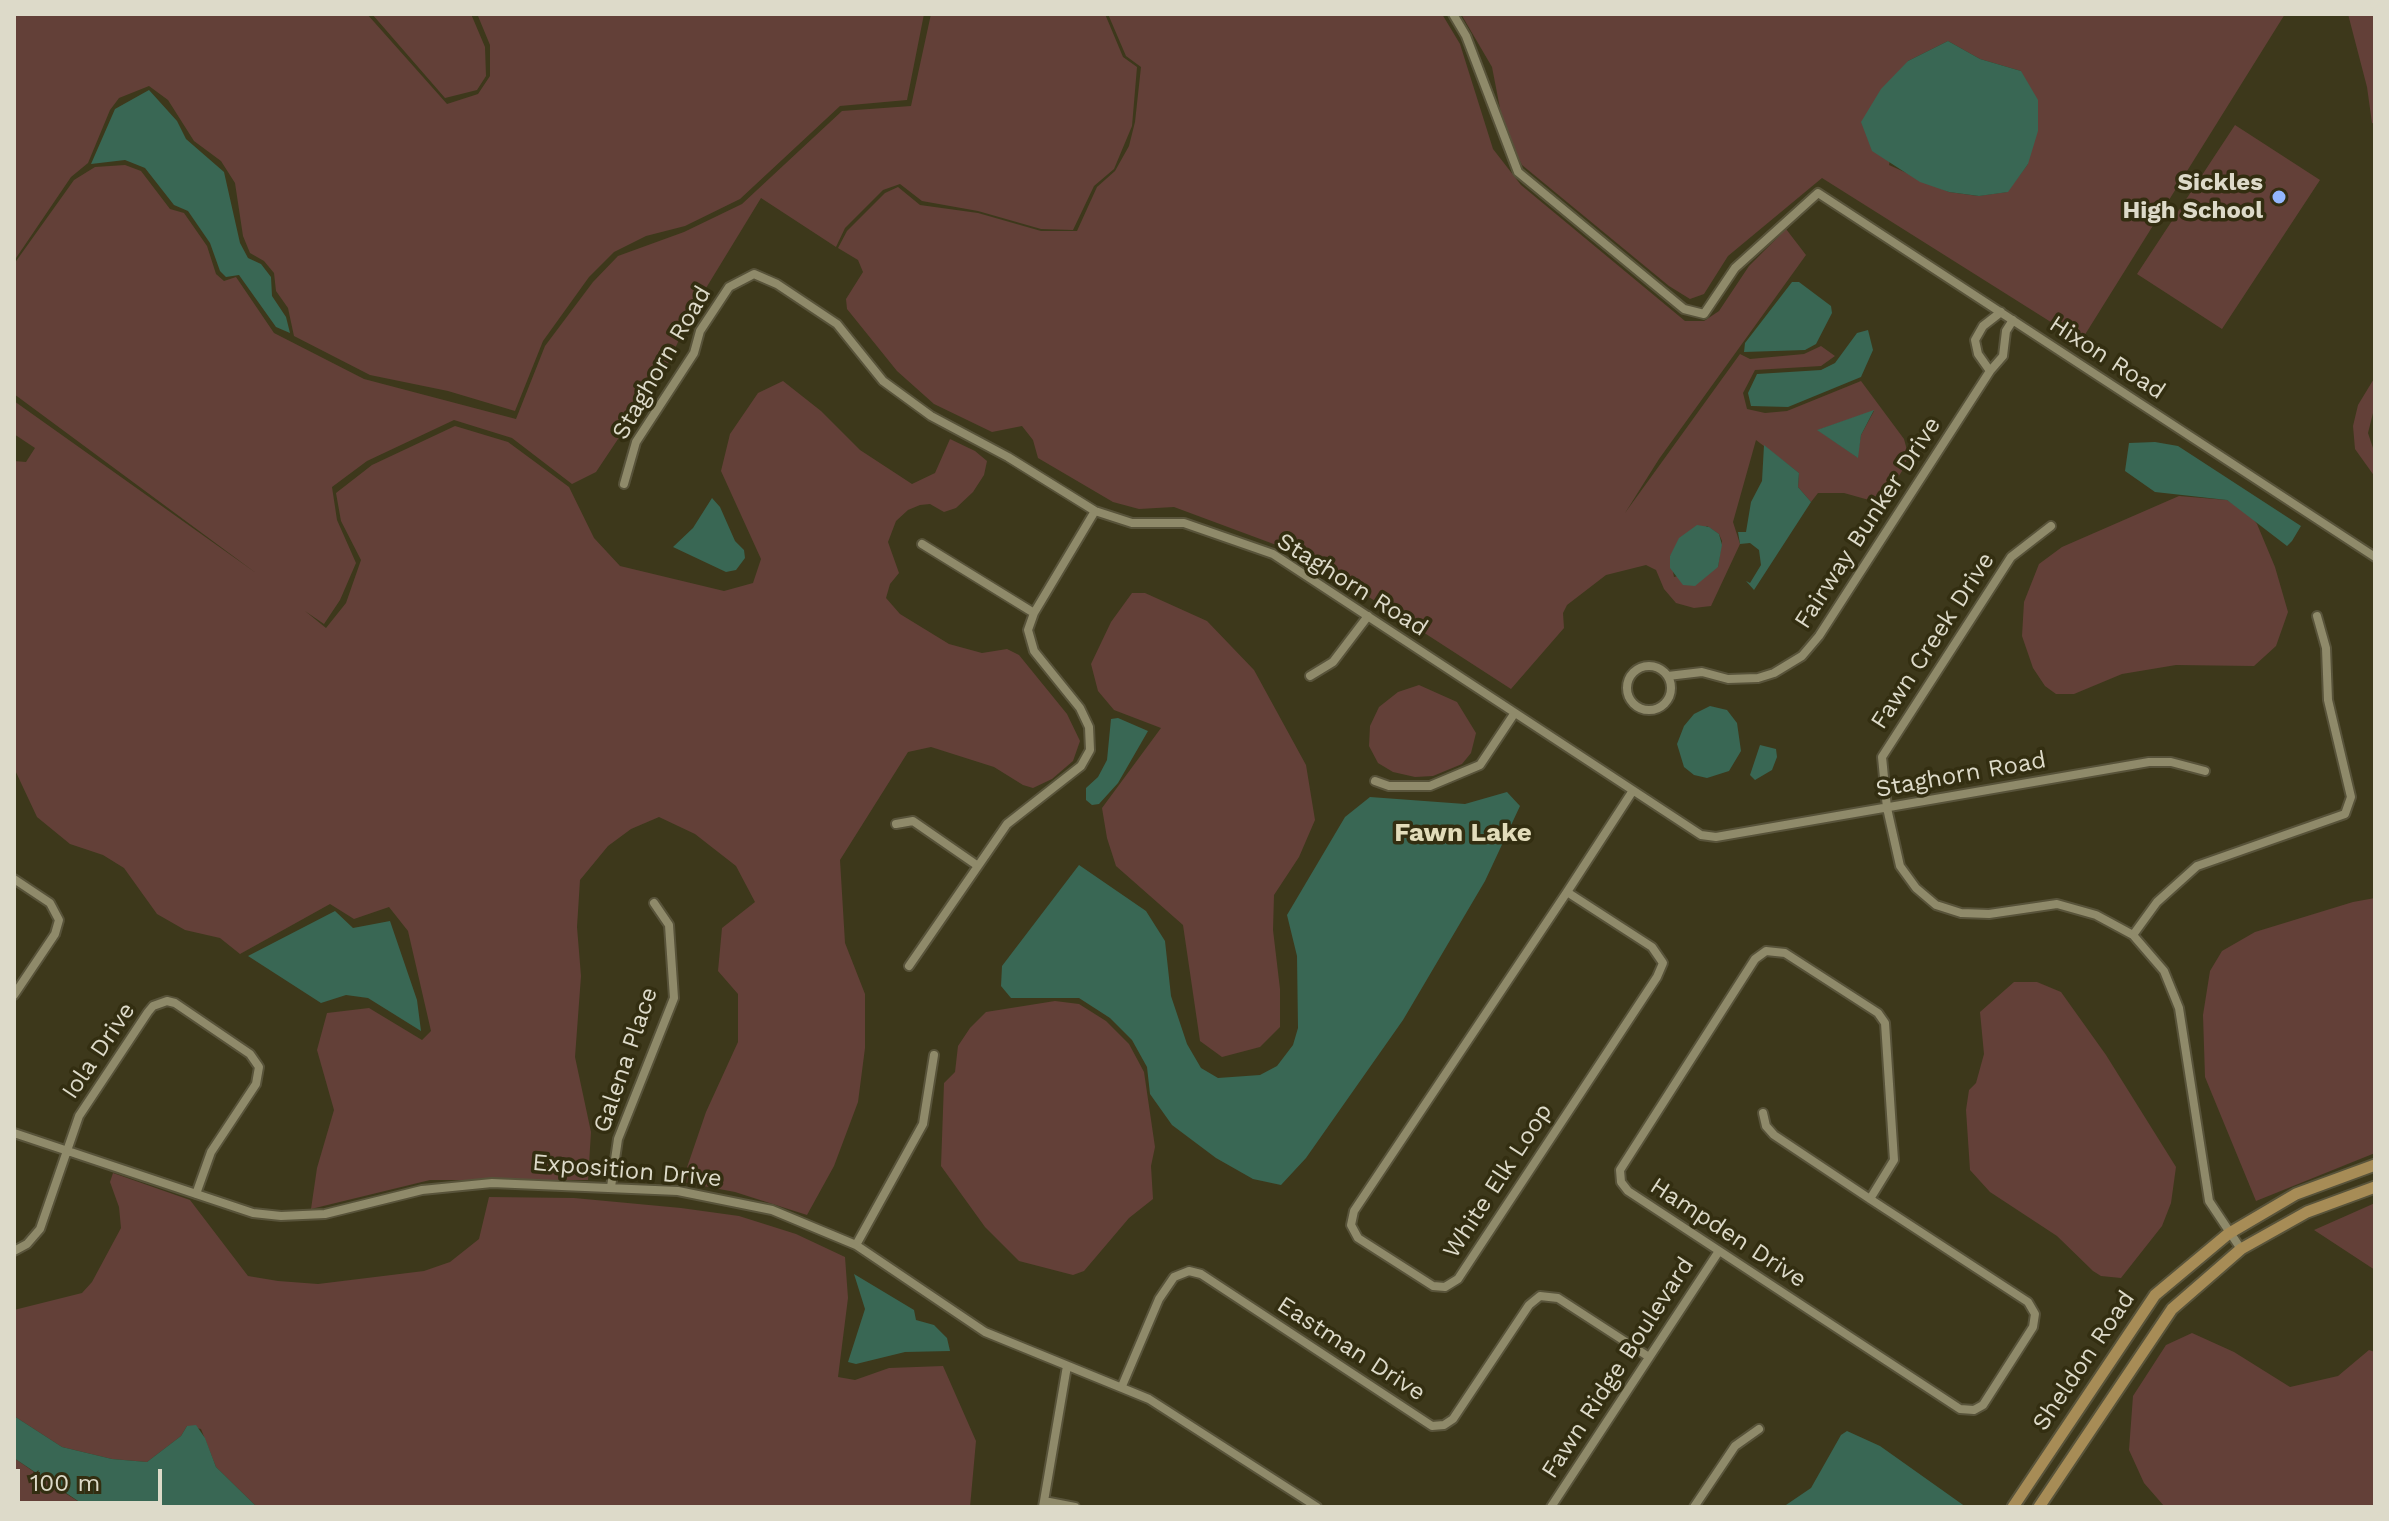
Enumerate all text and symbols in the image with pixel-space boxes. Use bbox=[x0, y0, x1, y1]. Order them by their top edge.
place label: Sickles High School bbox=[2122, 169, 2263, 225]
marker: Sickles High School bbox=[2270, 188, 2288, 206]
street label: Staghorn Road bbox=[606, 281, 718, 445]
street label: Hixon Road bbox=[2044, 310, 2170, 406]
street label: Fairway Bunker Drive bbox=[1789, 412, 1947, 634]
street label: Staghorn Road bbox=[1271, 527, 1433, 643]
street label: Fawn Creek Drive bbox=[1865, 547, 2001, 735]
street label: Staghorn Road bbox=[1874, 746, 2048, 804]
district label: Fawn Lake bbox=[1394, 817, 1532, 849]
street label: Galena Place bbox=[588, 984, 664, 1136]
street label: Iola Drive bbox=[56, 997, 142, 1105]
street label: White Elk Loop bbox=[1437, 1098, 1559, 1264]
street label: Exposition Drive bbox=[531, 1148, 723, 1194]
street label: Hampden Drive bbox=[1644, 1172, 1812, 1294]
street label: Fawn Ridge Boulevard bbox=[1536, 1252, 1700, 1484]
street label: Sheldon Road bbox=[2027, 1286, 2141, 1436]
street label: Eastman Drive bbox=[1272, 1290, 1430, 1408]
scale bar bbox=[20, 1453, 166, 1503]
text: 100 m bbox=[30, 1469, 100, 1497]

